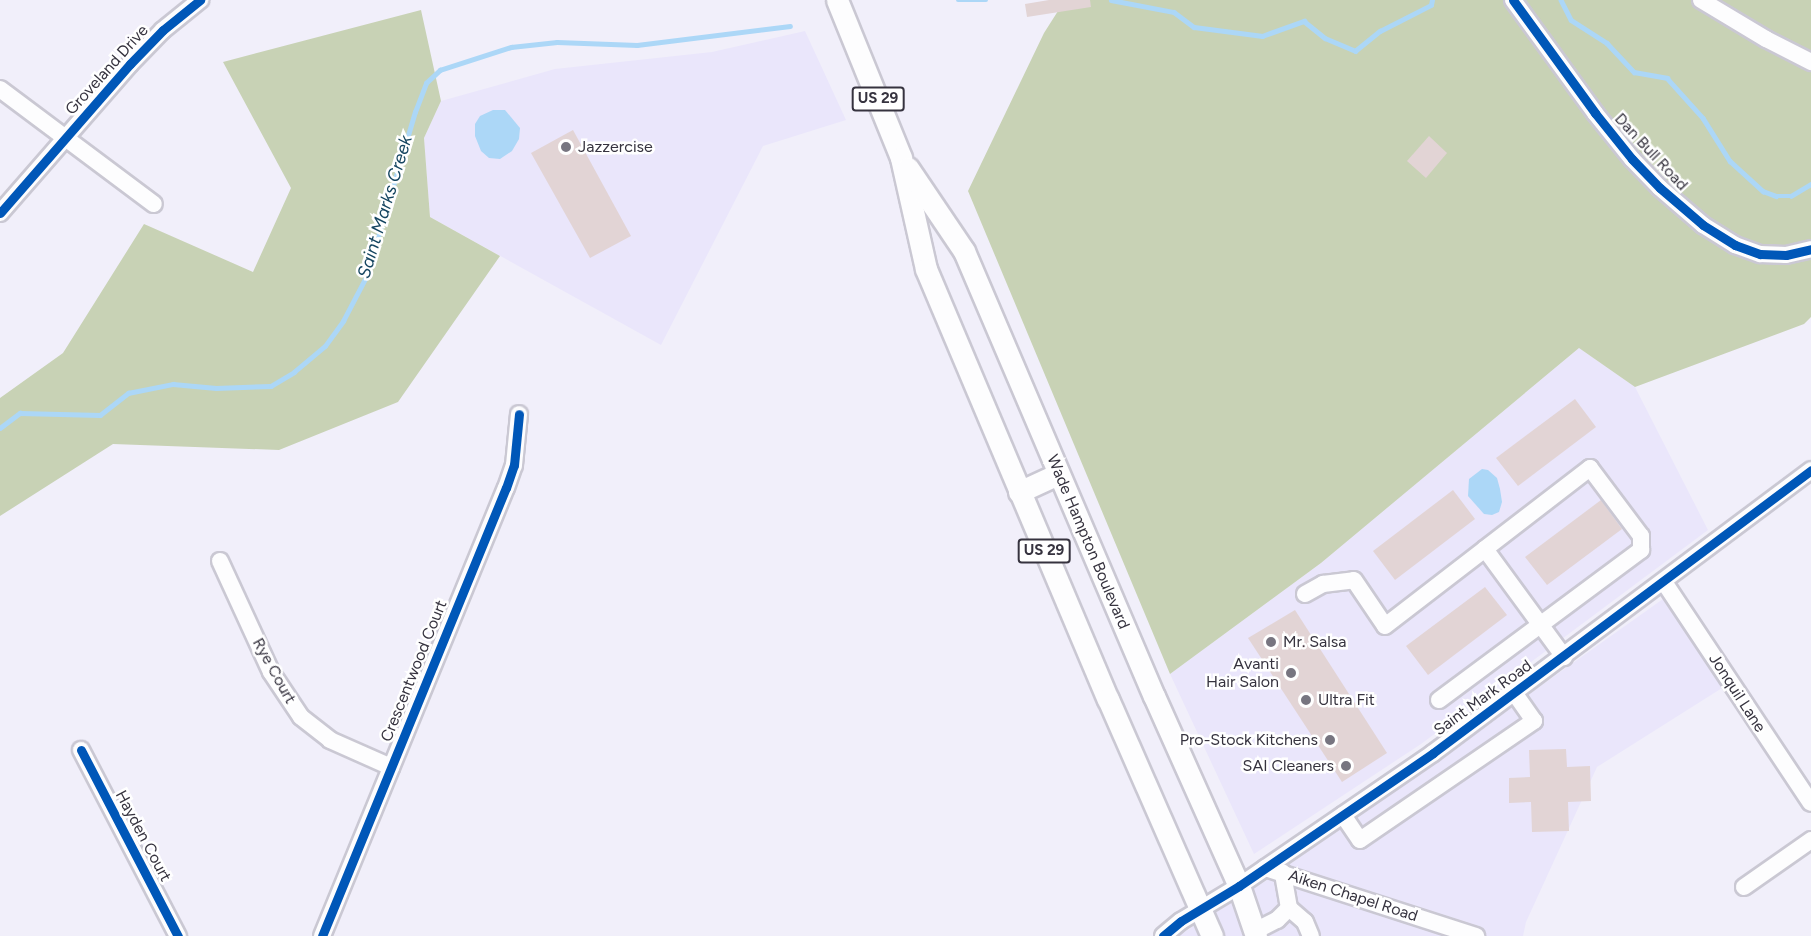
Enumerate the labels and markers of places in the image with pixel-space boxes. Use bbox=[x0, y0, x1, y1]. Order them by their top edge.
place label: Jazzercise bbox=[578, 137, 653, 157]
marker: Jazzercise bbox=[559, 140, 573, 154]
place label: Mr. Salsa bbox=[1283, 632, 1346, 652]
marker: Mr. Salsa bbox=[1264, 635, 1278, 649]
place label: Avanti Hair Salon bbox=[1206, 654, 1279, 692]
marker: Avanti Hair Salon bbox=[1284, 666, 1298, 680]
place label: Ultra Fit bbox=[1318, 690, 1375, 710]
marker: Ultra Fit bbox=[1299, 693, 1313, 707]
place label: Pro-Stock Kitchens bbox=[1180, 730, 1318, 750]
marker: Pro-Stock Kitchens bbox=[1323, 733, 1337, 747]
place label: SAI Cleaners bbox=[1243, 756, 1334, 776]
marker: SAI Cleaners bbox=[1339, 759, 1353, 773]

